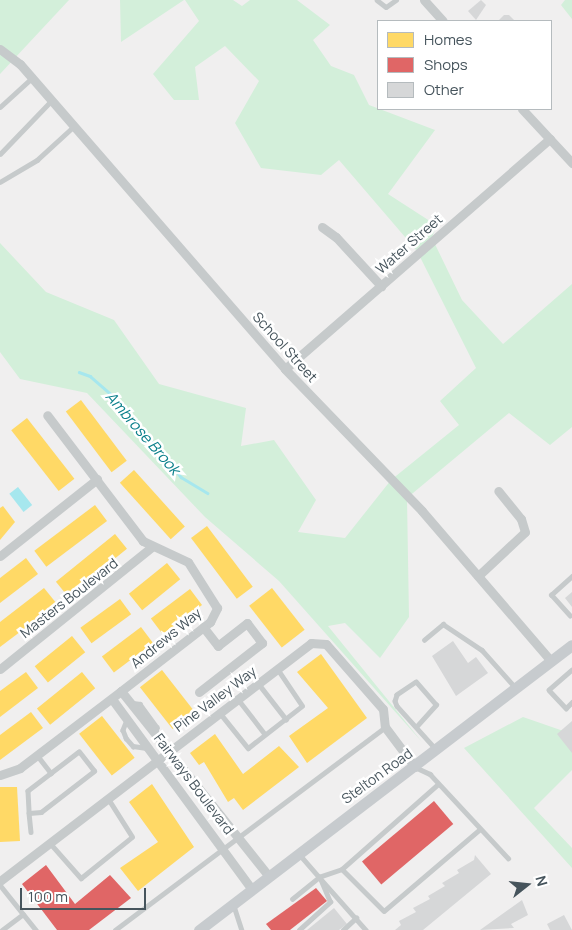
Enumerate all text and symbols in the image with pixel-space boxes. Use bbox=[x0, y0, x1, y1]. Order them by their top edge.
legend bbox=[377, 20, 552, 110]
text: Homes bbox=[424, 29, 472, 50]
text: Shops bbox=[424, 54, 468, 75]
text: Other bbox=[424, 79, 464, 100]
street label: Water Street bbox=[372, 211, 446, 277]
street label: School Street bbox=[249, 309, 321, 385]
water label: Ambrose Brook bbox=[102, 388, 184, 478]
street label: Masters Boulevard bbox=[17, 555, 121, 641]
street label: Andrews Way bbox=[127, 604, 205, 672]
street label: Pine Valley Way bbox=[171, 663, 259, 735]
street label: Fairways Boulevard bbox=[151, 730, 237, 838]
street label: Stelton Road bbox=[338, 745, 416, 807]
north arrow bbox=[502, 860, 552, 910]
text: N bbox=[531, 873, 552, 888]
scale bar bbox=[22, 878, 149, 910]
text: 100 m bbox=[28, 886, 68, 907]

